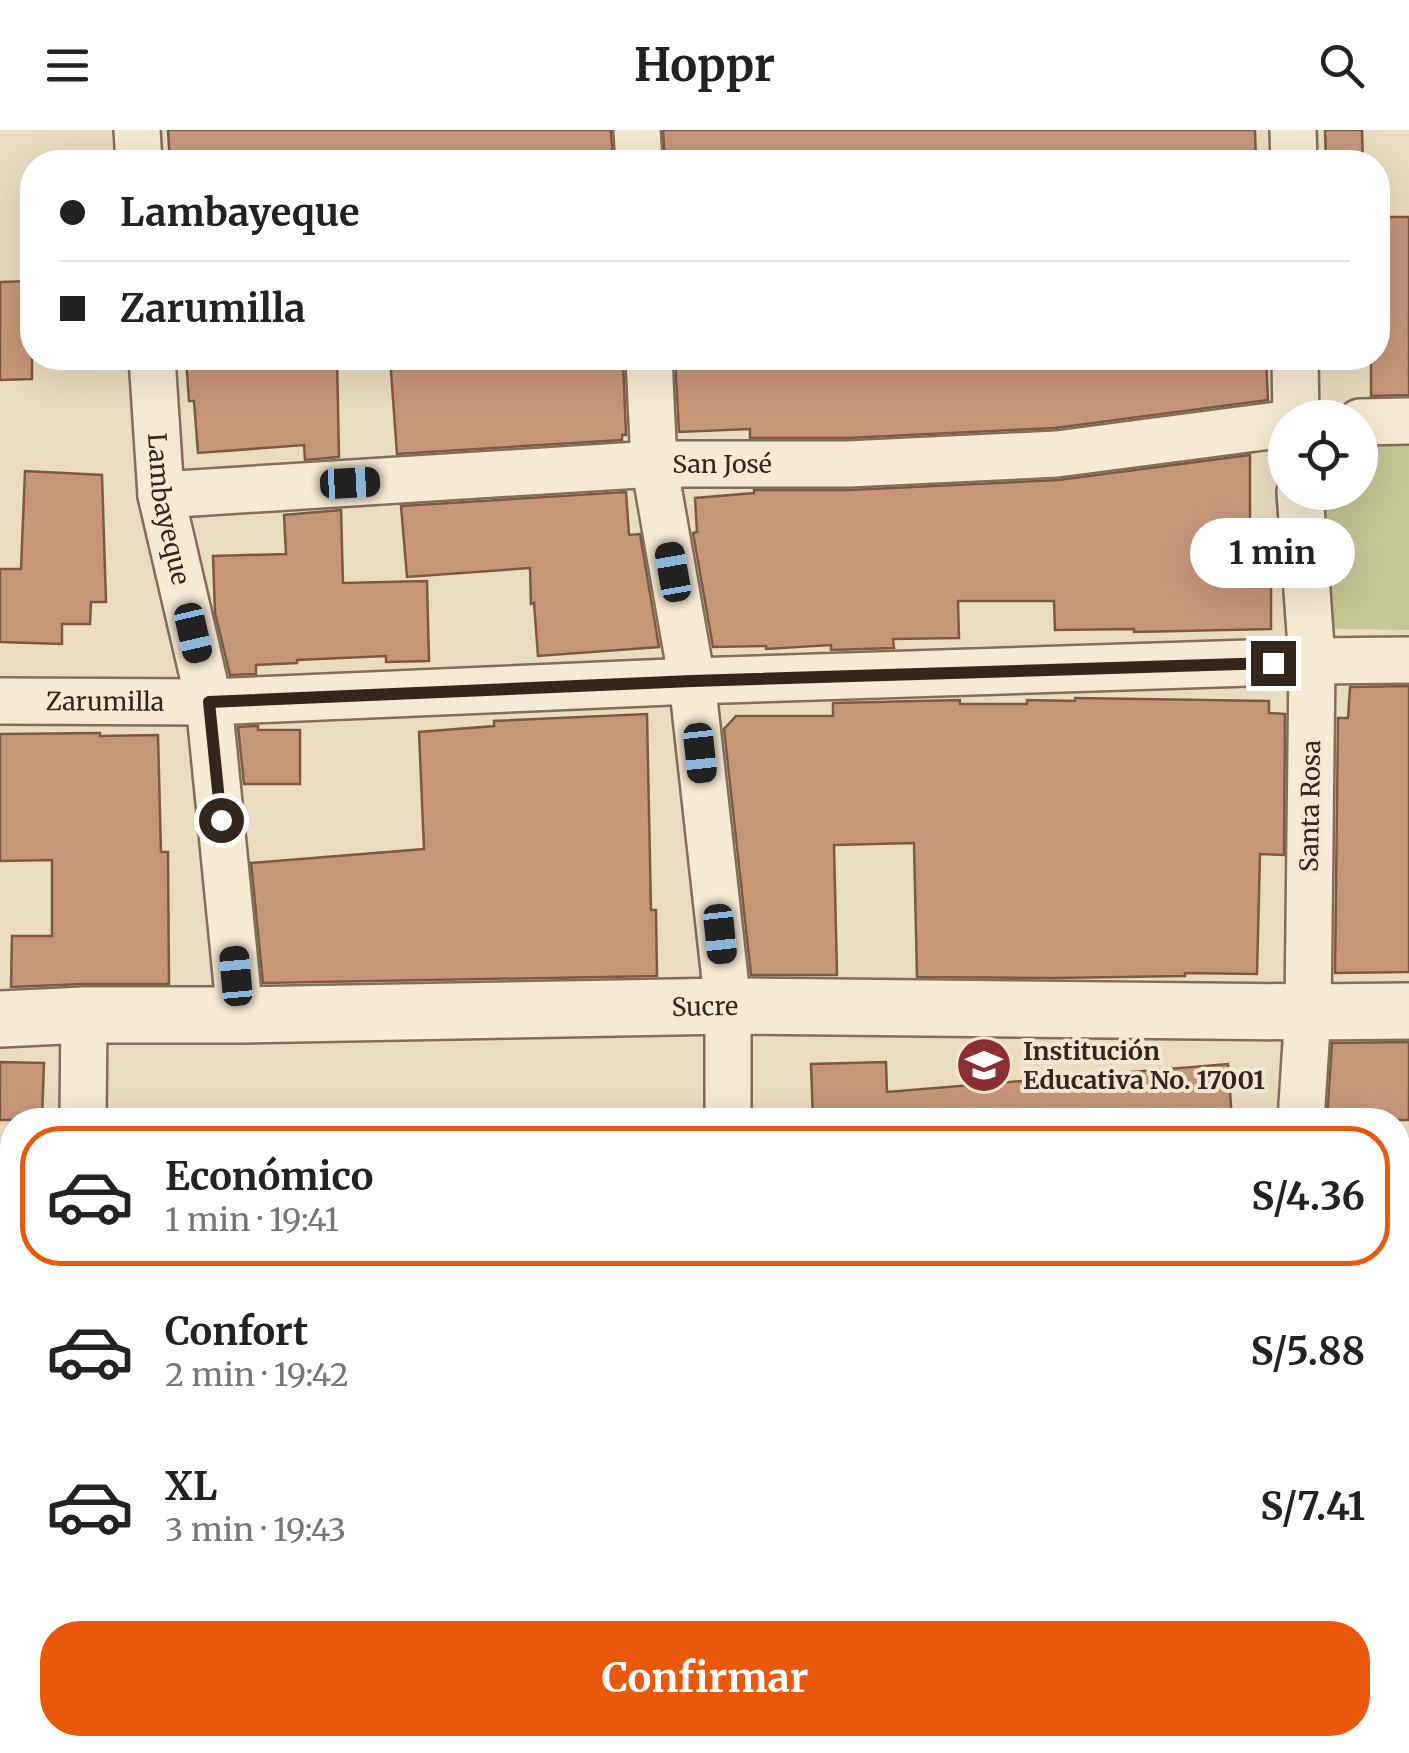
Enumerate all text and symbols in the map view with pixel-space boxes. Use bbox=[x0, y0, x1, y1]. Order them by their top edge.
text: Hoppr bbox=[634, 37, 775, 93]
icon: menu bbox=[40, 38, 95, 93]
icon: search bbox=[1314, 38, 1369, 93]
text: Lambayeque bbox=[120, 189, 359, 236]
text: Zarumilla bbox=[120, 285, 305, 332]
map controls bbox=[1268, 400, 1378, 510]
button: locate bbox=[1268, 400, 1378, 510]
street label: Lambayeque bbox=[141, 432, 197, 588]
street label: San José bbox=[672, 448, 772, 480]
car bbox=[319, 466, 381, 500]
callout: 1 min bbox=[1190, 518, 1356, 588]
text: 1 min bbox=[1229, 533, 1316, 573]
car bbox=[653, 540, 693, 604]
car bbox=[172, 600, 214, 666]
route end bbox=[1251, 641, 1296, 686]
street label: Zarumilla bbox=[46, 685, 164, 718]
car bbox=[682, 722, 718, 784]
street label: Santa Rosa bbox=[1293, 740, 1327, 872]
route start bbox=[199, 798, 244, 843]
car bbox=[702, 903, 738, 965]
car bbox=[218, 945, 254, 1007]
street label: Sucre bbox=[671, 990, 738, 1023]
school or university icon: Institución Educativa No. 17001 bbox=[954, 1035, 1014, 1095]
place label: Institución Educativa No. 17001 bbox=[1023, 1035, 1265, 1096]
icon: car bbox=[45, 1151, 135, 1241]
text: Económico bbox=[165, 1153, 373, 1200]
text: S/4.36 bbox=[1251, 1173, 1365, 1220]
text: 1 min · 19:41 bbox=[165, 1200, 339, 1240]
icon: car bbox=[45, 1306, 135, 1396]
text: Confort bbox=[165, 1308, 308, 1355]
text: S/5.88 bbox=[1250, 1328, 1365, 1375]
text: 2 min · 19:42 bbox=[165, 1355, 349, 1395]
icon: car bbox=[45, 1461, 135, 1551]
text: XL bbox=[165, 1463, 217, 1510]
text: S/7.41 bbox=[1260, 1483, 1365, 1530]
text: 3 min · 19:43 bbox=[165, 1510, 346, 1550]
button: Confirmar bbox=[40, 1621, 1370, 1736]

